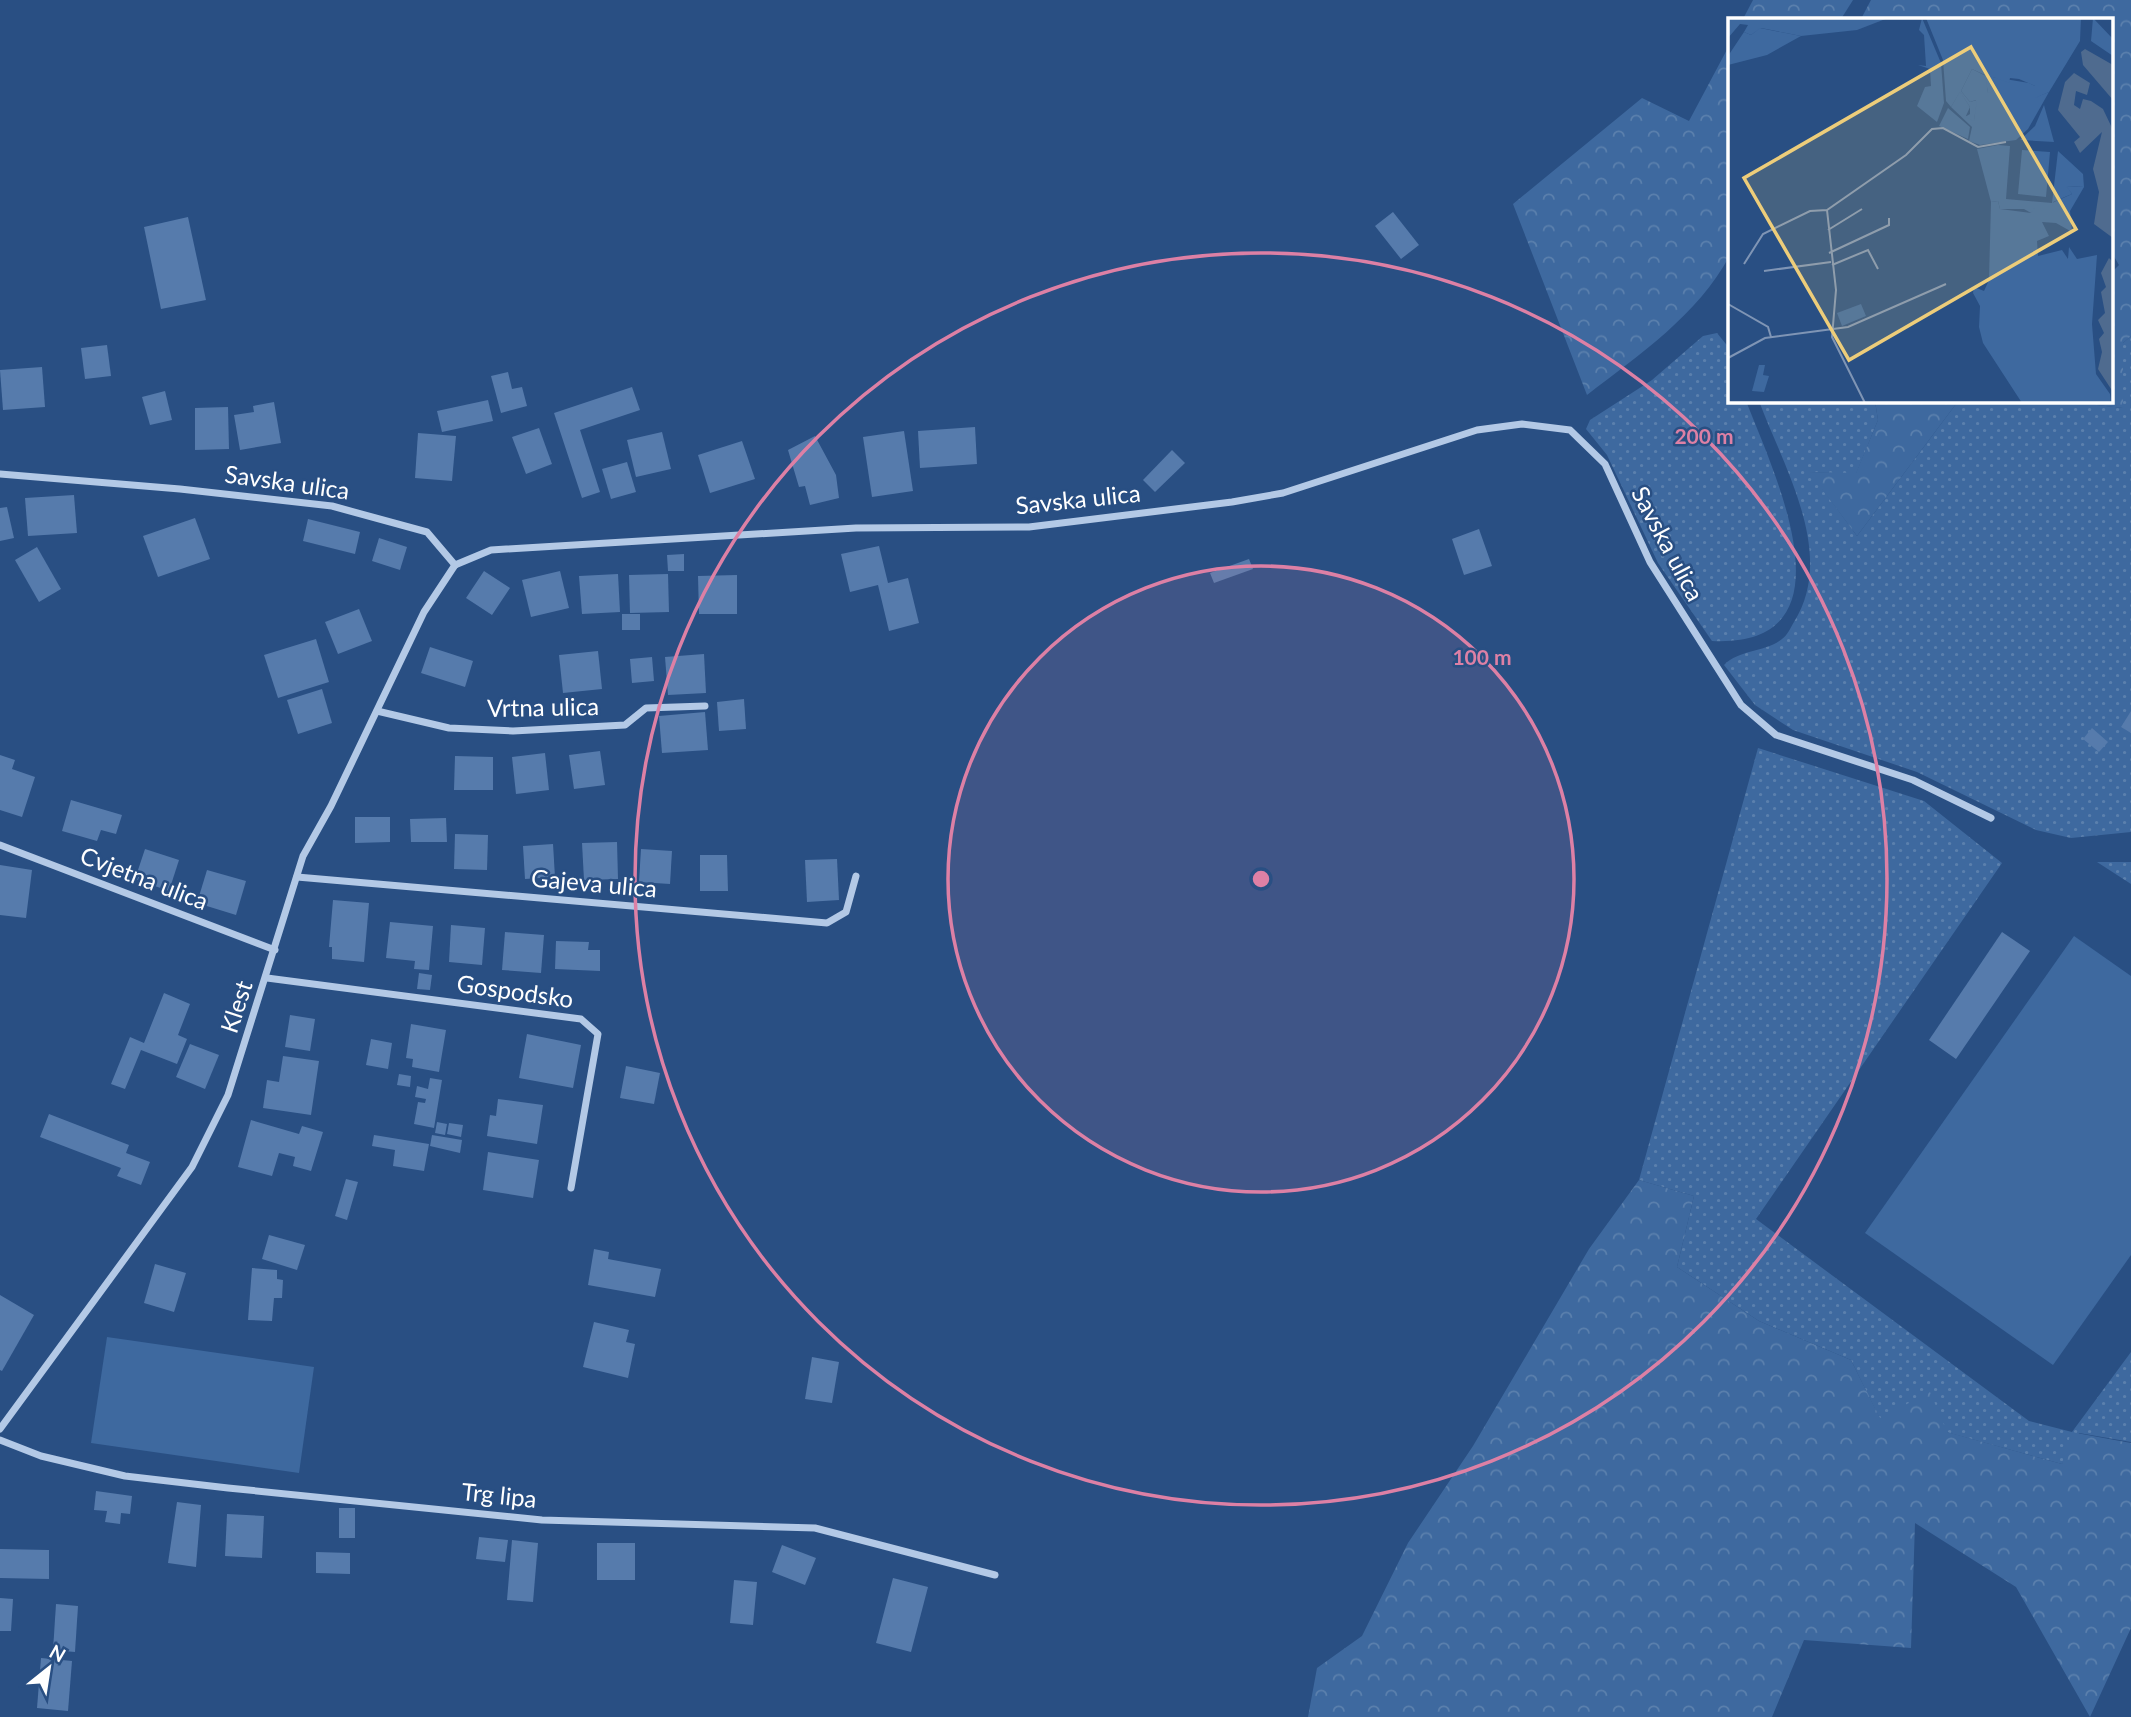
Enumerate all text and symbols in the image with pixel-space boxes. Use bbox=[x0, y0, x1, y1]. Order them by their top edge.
inset map bbox=[1728, 18, 2114, 402]
text: 200 m bbox=[1674, 423, 1734, 448]
street label: Savska ulica bbox=[223, 458, 351, 505]
street label: Savska ulica bbox=[1014, 478, 1142, 519]
street label: Savska ulica bbox=[1626, 481, 1711, 606]
text: 100 m bbox=[1452, 644, 1512, 669]
street label: Vrtna ulica bbox=[487, 691, 599, 722]
street label: Cvjetna ulica bbox=[76, 840, 213, 915]
street label: Gajeva ulica bbox=[530, 863, 658, 902]
centre of rings bbox=[1249, 867, 1273, 891]
street label: Gospodsko bbox=[455, 968, 575, 1013]
street label: Klest bbox=[214, 976, 258, 1036]
street label: Trg lipa bbox=[460, 1476, 538, 1513]
north arrow bbox=[14, 1633, 84, 1703]
text: N bbox=[46, 1639, 70, 1666]

